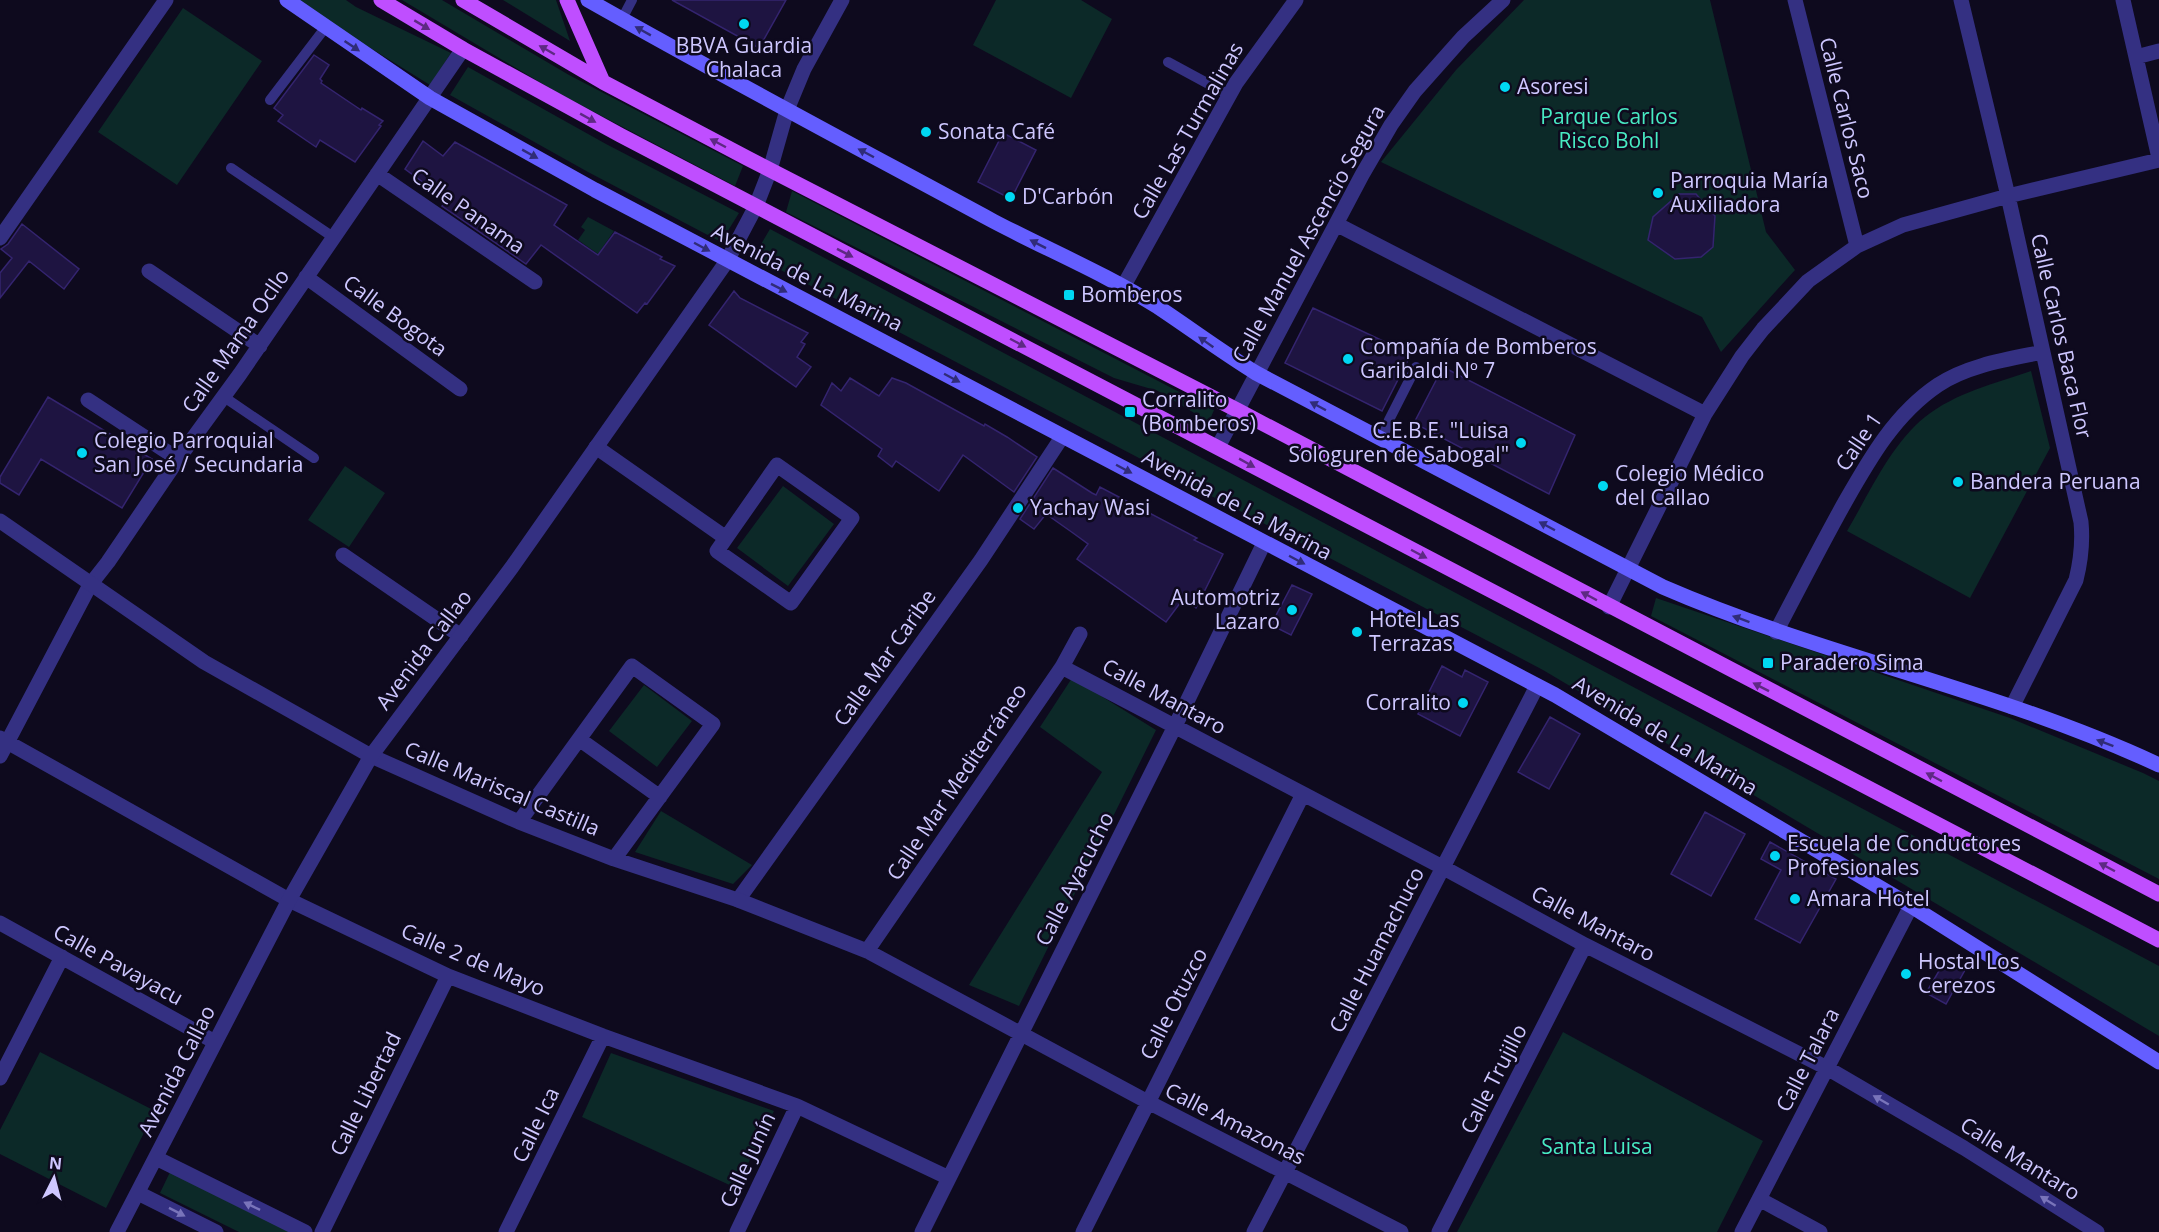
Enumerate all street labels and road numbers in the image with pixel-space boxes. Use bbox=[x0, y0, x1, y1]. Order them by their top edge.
street label: Calle Carlos Saco bbox=[1813, 34, 1881, 201]
street label: Calle Las Turmalinas bbox=[1125, 37, 1249, 224]
street label: Calle Manuel Ascencio Segura bbox=[1225, 100, 1391, 368]
street label: Calle Panama bbox=[406, 161, 531, 260]
street label: Avenida de La Marina bbox=[707, 217, 908, 337]
street label: Calle Carlos Baca Flor bbox=[2025, 231, 2099, 441]
street label: Calle Mama Ocllo bbox=[175, 263, 295, 418]
street label: Calle Bogota bbox=[338, 268, 453, 362]
street label: Calle 1 bbox=[1828, 407, 1888, 476]
street label: Avenida de La Marina bbox=[1138, 442, 1337, 566]
street label: Avenida Callao bbox=[369, 584, 478, 715]
street label: Calle Mar Caribe bbox=[827, 584, 942, 731]
street label: Calle Mantaro bbox=[1098, 652, 1231, 741]
street label: Avenida de La Marina bbox=[1568, 669, 1763, 801]
street label: Calle Mar Mediterráneo bbox=[880, 678, 1033, 885]
street label: Calle Mariscal Castilla bbox=[400, 734, 604, 842]
street label: Calle Ayacucho bbox=[1028, 807, 1120, 950]
street label: Calle Huamachuco bbox=[1322, 862, 1430, 1037]
street label: Calle Mantaro bbox=[1527, 879, 1660, 968]
street label: Calle 2 de Mayo bbox=[397, 916, 550, 1002]
street label: Calle Pavayacu bbox=[49, 917, 188, 1011]
street label: Calle Otuzco bbox=[1133, 943, 1213, 1064]
street label: Avenida Callao bbox=[131, 1000, 221, 1141]
street label: Calle Talara bbox=[1769, 1003, 1845, 1116]
street label: Calle Trujillo bbox=[1453, 1019, 1533, 1138]
street label: Calle Libertad bbox=[323, 1027, 407, 1160]
street label: Calle Amazonas bbox=[1160, 1076, 1310, 1171]
street label: Calle Ica bbox=[505, 1082, 565, 1167]
street label: Calle Junín bbox=[713, 1107, 781, 1212]
street label: Calle Mantaro bbox=[1955, 1110, 2086, 1206]

